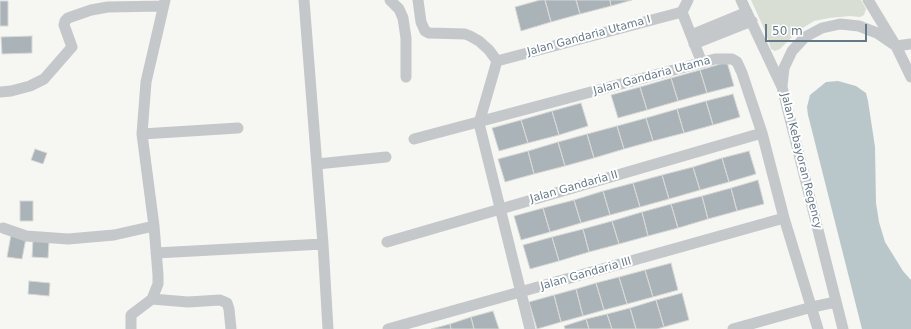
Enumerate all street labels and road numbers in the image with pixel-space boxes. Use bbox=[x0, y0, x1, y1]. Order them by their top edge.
street label: Jalan Gandaria Utama I bbox=[526, 13, 652, 59]
street label: Jalan Gandaria Utama bbox=[592, 54, 712, 98]
street label: Jalan Kebayoran Regency bbox=[778, 92, 824, 230]
street label: Jalan Gandaria II bbox=[529, 168, 619, 206]
street label: Jalan Gandaria III bbox=[539, 255, 633, 293]

